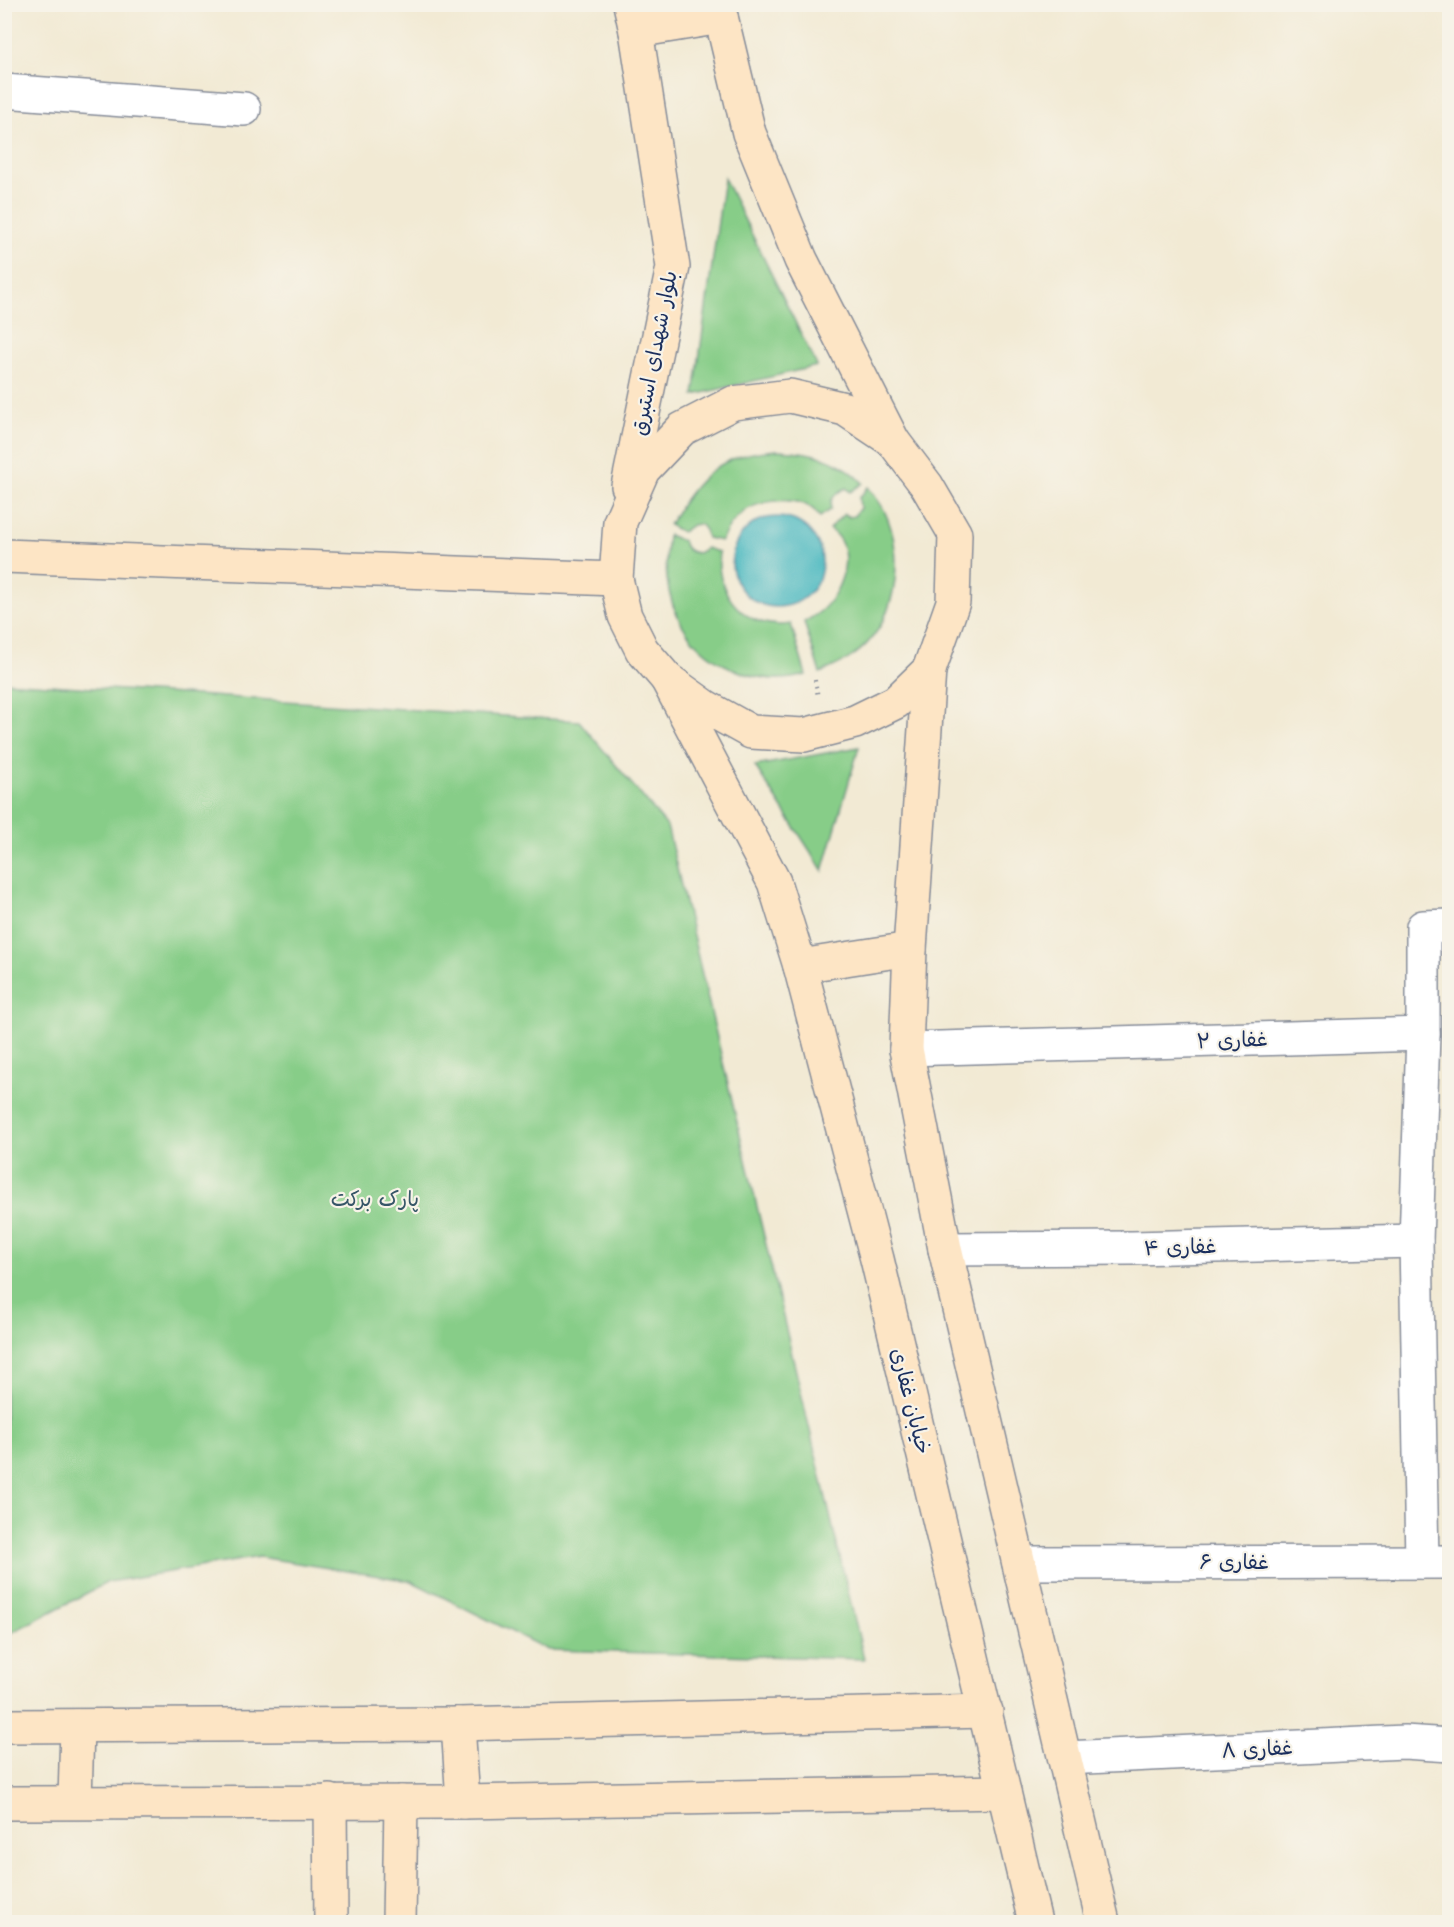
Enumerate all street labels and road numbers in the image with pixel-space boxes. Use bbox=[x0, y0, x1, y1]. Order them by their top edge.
street label: بلوار شهدای استبرق bbox=[623, 268, 683, 438]
street label: غفاری ۲ bbox=[1196, 1024, 1268, 1053]
street label: غفاری ۴ bbox=[1143, 1231, 1217, 1260]
street label: خیابان غفاری bbox=[885, 1345, 939, 1457]
street label: غفاری ۶ bbox=[1199, 1547, 1269, 1574]
street label: غفاری ۸ bbox=[1221, 1732, 1293, 1763]

